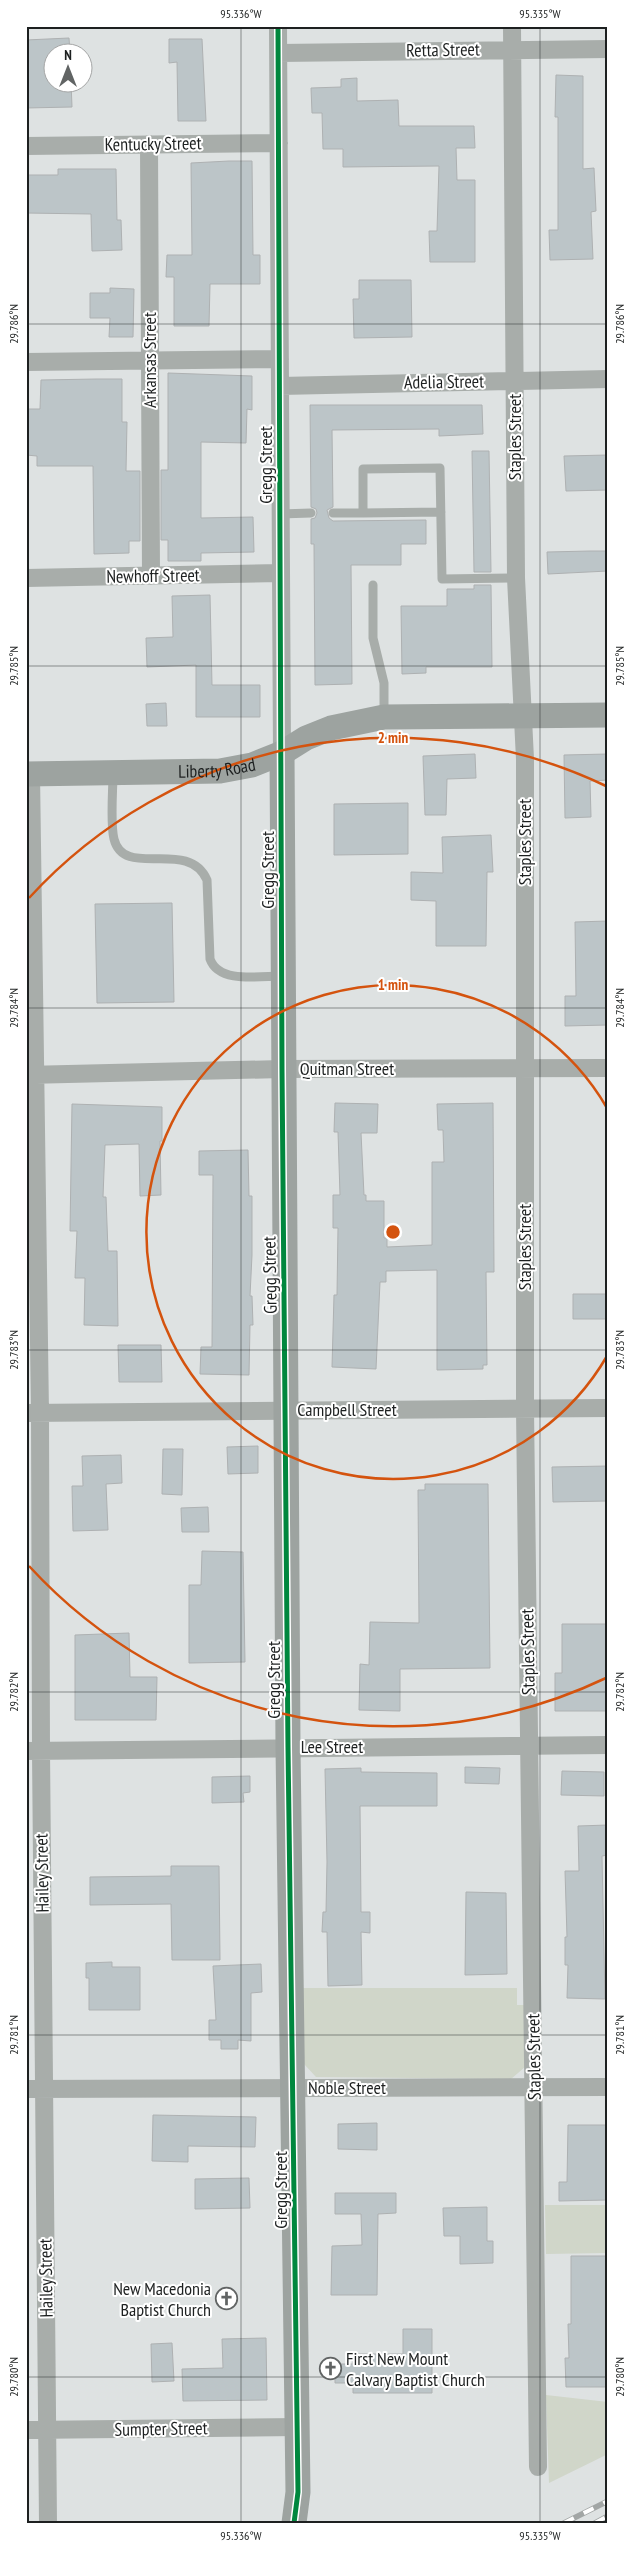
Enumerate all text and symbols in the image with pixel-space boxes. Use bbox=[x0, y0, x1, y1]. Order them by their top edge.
text: 95.336°W bbox=[220, 6, 262, 21]
text: 95.335°W bbox=[519, 6, 561, 21]
street label: Retta Street bbox=[406, 37, 480, 62]
north arrow bbox=[42, 42, 92, 92]
text: N bbox=[64, 46, 72, 64]
street label: Kentucky Street bbox=[104, 131, 202, 156]
text: 29.786°N bbox=[6, 304, 21, 344]
text: 29.786°N bbox=[612, 304, 627, 344]
street label: Arkansas Street bbox=[138, 312, 161, 408]
street label: Adelia Street bbox=[404, 369, 484, 394]
street label: Staples Street bbox=[503, 394, 526, 480]
street label: Gregg Street bbox=[254, 426, 277, 504]
street label: Newhoff Street bbox=[106, 563, 200, 588]
text: 29.785°N bbox=[6, 646, 21, 686]
text: 29.785°N bbox=[612, 646, 627, 686]
text: 2 min bbox=[378, 728, 408, 747]
street label: Liberty Road bbox=[178, 753, 257, 783]
street label: Staples Street bbox=[513, 799, 536, 885]
street label: Gregg Street bbox=[256, 831, 279, 909]
text: 1 min bbox=[378, 975, 408, 994]
text: 29.784°N bbox=[6, 988, 21, 1028]
text: 29.784°N bbox=[612, 988, 627, 1028]
street label: Quitman Street bbox=[300, 1057, 394, 1080]
street label: Staples Street bbox=[513, 1204, 536, 1290]
centre of rings bbox=[384, 1223, 402, 1241]
street label: Gregg Street bbox=[257, 1236, 282, 1314]
text: 29.783°N bbox=[6, 1330, 21, 1370]
text: 29.783°N bbox=[612, 1330, 627, 1370]
street label: Campbell Street bbox=[297, 1398, 397, 1421]
street label: Staples Street bbox=[515, 1609, 540, 1695]
street label: Gregg Street bbox=[262, 1641, 285, 1719]
text: 29.782°N bbox=[6, 1672, 21, 1712]
text: 29.782°N bbox=[612, 1672, 627, 1712]
street label: Lee Street bbox=[301, 1735, 363, 1758]
street label: Hailey Street bbox=[29, 1833, 54, 1913]
street label: Staples Street bbox=[521, 2014, 546, 2100]
text: 29.781°N bbox=[6, 2015, 21, 2055]
text: 29.781°N bbox=[612, 2015, 627, 2055]
street label: Noble Street bbox=[308, 2076, 386, 2099]
street label: Gregg Street bbox=[269, 2151, 292, 2229]
street label: Hailey Street bbox=[33, 2238, 58, 2318]
place label: New Macedonia Baptist Church bbox=[113, 2277, 211, 2321]
church icon: New Macedonia Baptist Church bbox=[215, 2287, 239, 2311]
place label: First New Mount Calvary Baptist Church bbox=[346, 2347, 485, 2391]
text: 29.780°N bbox=[6, 2357, 21, 2397]
church icon: First New Mount Calvary Baptist Church bbox=[318, 2357, 342, 2381]
text: 29.780°N bbox=[612, 2357, 627, 2397]
street label: Sumpter Street bbox=[114, 2416, 208, 2441]
text: 95.336°W bbox=[220, 2528, 262, 2543]
text: 95.335°W bbox=[519, 2528, 561, 2543]

